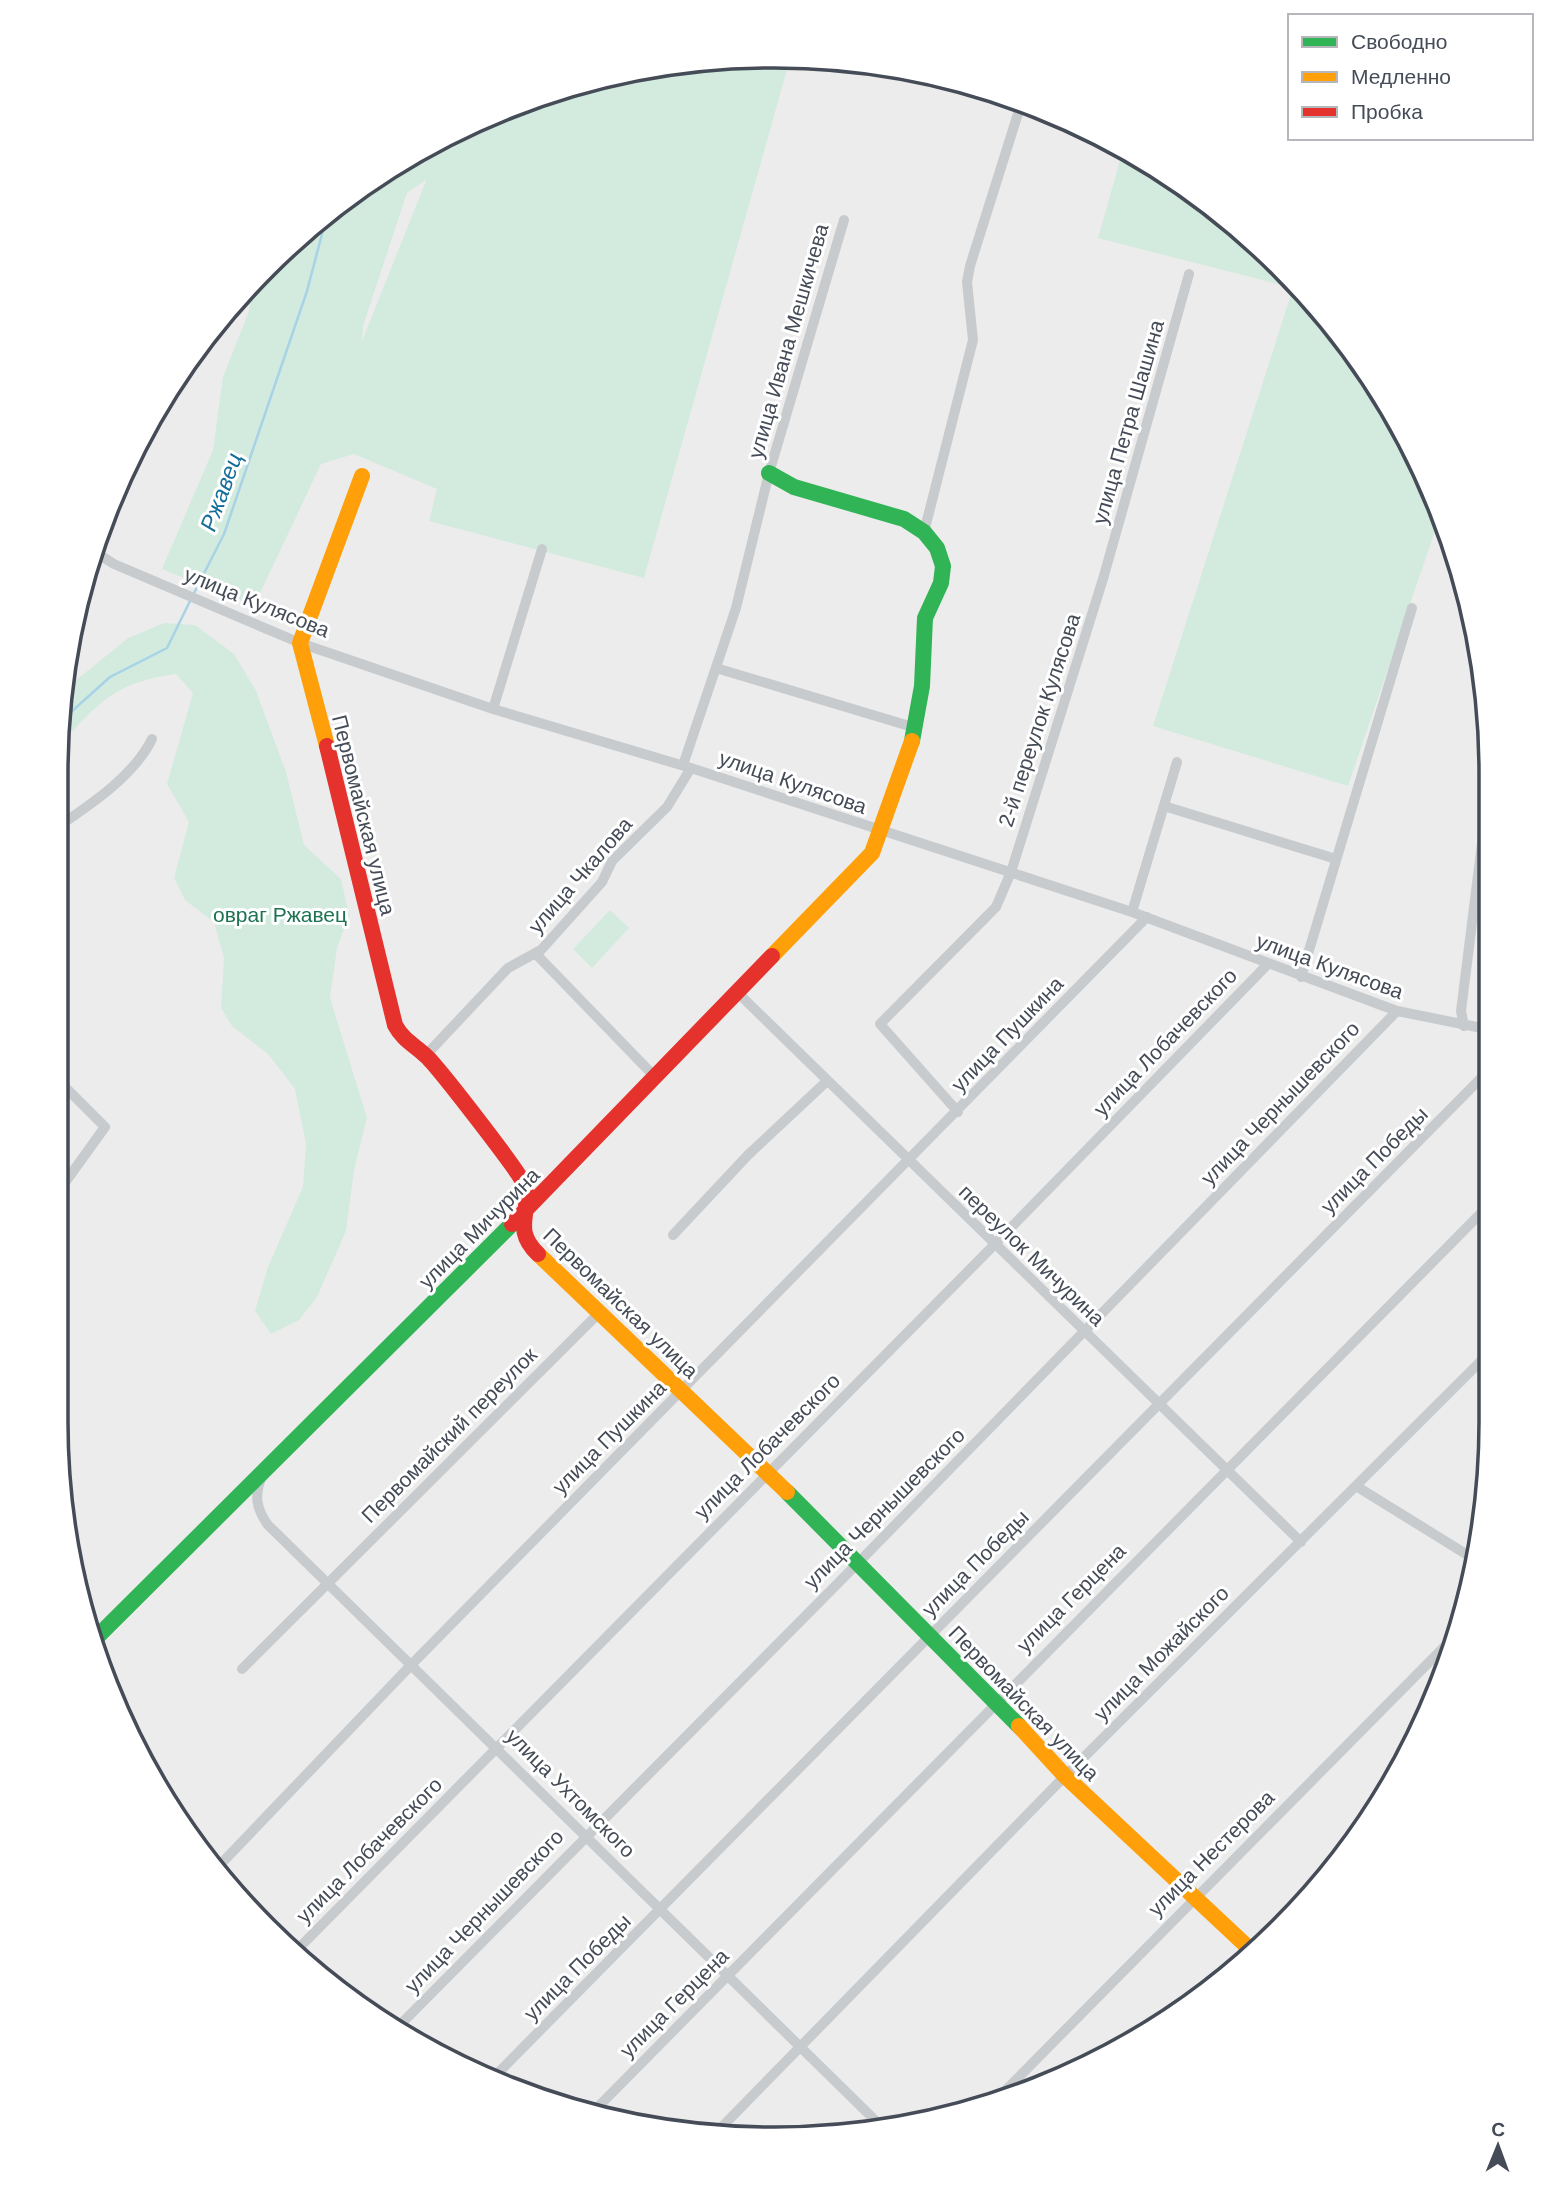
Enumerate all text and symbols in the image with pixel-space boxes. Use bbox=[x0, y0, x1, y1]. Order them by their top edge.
legend bbox=[1288, 14, 1533, 140]
text: Свободно bbox=[1351, 30, 1448, 53]
text: Медленно bbox=[1351, 65, 1451, 88]
text: Пробка bbox=[1351, 100, 1423, 123]
street label: улица Ивана Мешкичева bbox=[743, 221, 833, 461]
street label: улица Петра Шашина bbox=[1088, 317, 1168, 527]
water label: Ржавец bbox=[195, 449, 247, 535]
street label: улица Кулясова bbox=[181, 562, 333, 642]
street label: 2-й переулок Кулясова bbox=[994, 610, 1084, 829]
street label: Первомайская улица bbox=[328, 712, 400, 918]
street label: улица Кулясова bbox=[716, 746, 870, 818]
street label: улица Чкалова bbox=[524, 812, 637, 938]
park label: овраг Ржавец bbox=[213, 903, 347, 926]
street label: улица Кулясова bbox=[1253, 929, 1407, 1003]
street label: улица Лобачевского bbox=[1089, 964, 1241, 1120]
street label: улица Пушкина bbox=[947, 972, 1068, 1096]
street label: улица Чернышевского bbox=[1196, 1017, 1364, 1189]
street label: улица Победы bbox=[1316, 1102, 1432, 1218]
street label: улица Мичурина bbox=[414, 1163, 544, 1293]
street label: переулок Мичурина bbox=[955, 1180, 1109, 1330]
street label: Первомайская улица bbox=[539, 1223, 703, 1383]
street label: Первомайский переулок bbox=[357, 1342, 542, 1527]
street label: улица Лобачевского bbox=[690, 1369, 844, 1523]
street label: улица Пушкина bbox=[548, 1376, 670, 1498]
street label: улица Чернышевского bbox=[799, 1423, 969, 1593]
street label: улица Победы bbox=[917, 1505, 1033, 1621]
street label: улица Герцена bbox=[1012, 1539, 1130, 1657]
street label: улица Можайского bbox=[1089, 1581, 1233, 1725]
street label: Первомайская улица bbox=[944, 1621, 1104, 1785]
street label: улица Ухтомского bbox=[502, 1724, 640, 1862]
street label: улица Лобачевского bbox=[292, 1773, 446, 1927]
street label: улица Нестерова bbox=[1143, 1785, 1279, 1921]
street label: улица Чернышевского bbox=[400, 1825, 568, 1997]
street label: улица Победы bbox=[519, 1909, 635, 2025]
street label: улица Герцена bbox=[615, 1944, 733, 2062]
north arrow bbox=[1463, 2111, 1533, 2181]
text: С bbox=[1491, 2119, 1506, 2140]

